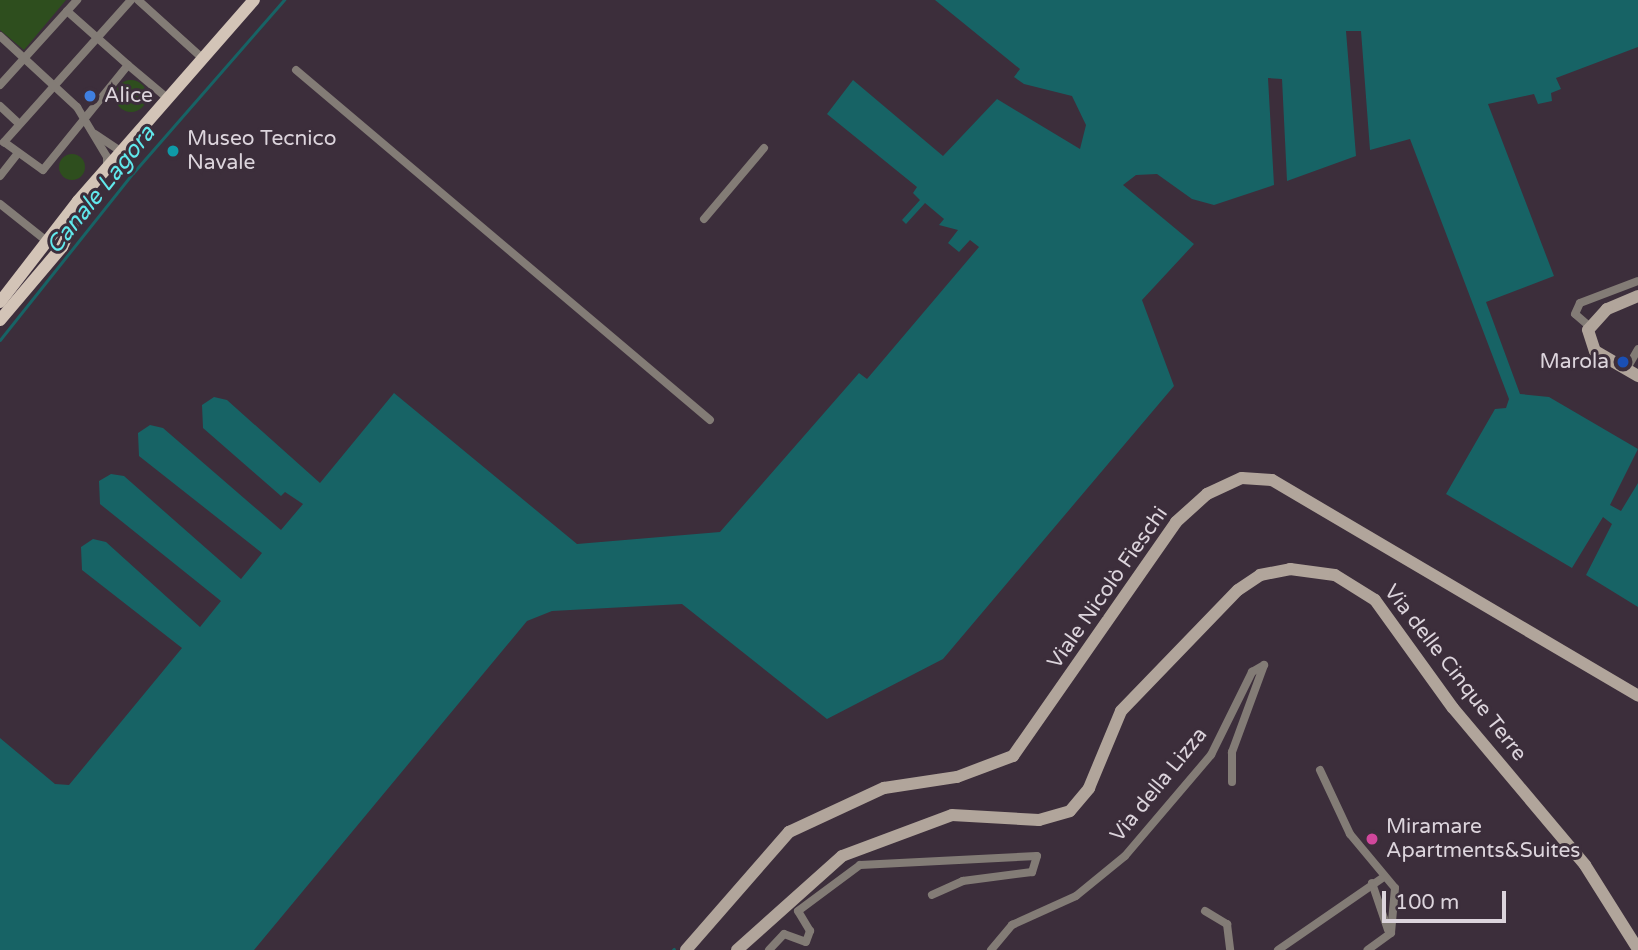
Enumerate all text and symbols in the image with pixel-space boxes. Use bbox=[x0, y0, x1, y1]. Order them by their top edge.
place label: Alice bbox=[104, 83, 153, 109]
marker: Alice bbox=[82, 88, 98, 104]
water label: Canale Lagora bbox=[41, 120, 161, 260]
place label: Museo Tecnico Navale bbox=[187, 126, 336, 176]
marker: Museo Tecnico Navale bbox=[165, 143, 181, 159]
place label: Marola bbox=[1539, 349, 1609, 375]
marker: Marola bbox=[1615, 354, 1631, 370]
street label: Viale Nicolò Fieschi bbox=[1043, 502, 1173, 674]
street label: Via delle Cinque Terre bbox=[1378, 580, 1532, 766]
street label: Via della Lizza bbox=[1105, 723, 1213, 847]
place label: Miramare Apartments&Suites bbox=[1386, 814, 1580, 864]
marker: Miramare Apartments&Suites bbox=[1364, 831, 1380, 847]
scale bar bbox=[1386, 876, 1510, 920]
text: 100 m bbox=[1395, 890, 1459, 915]

